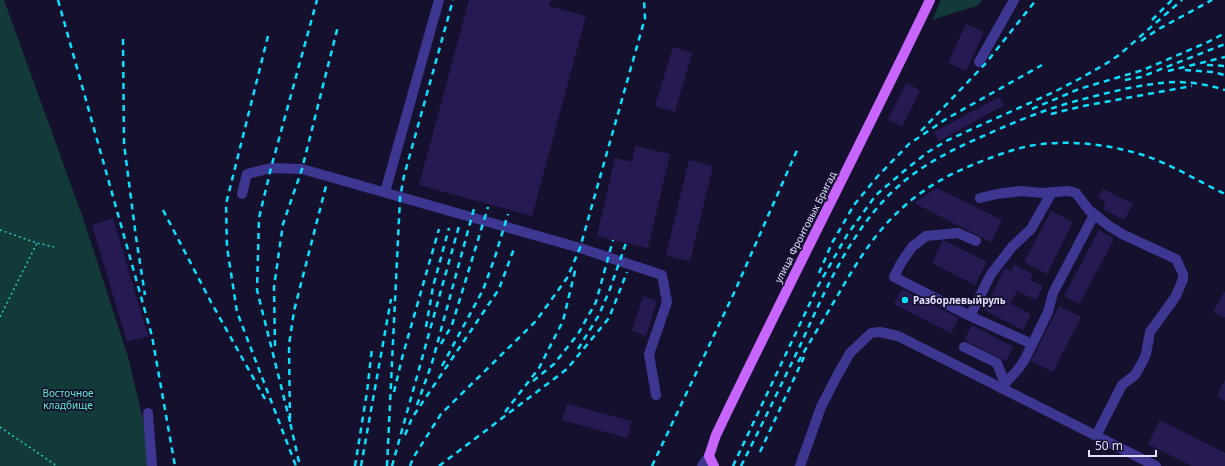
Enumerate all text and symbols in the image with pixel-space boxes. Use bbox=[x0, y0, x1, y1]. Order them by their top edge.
street label: улица Фронтовых Бригад bbox=[771, 169, 839, 285]
place label: Разборлевыйруль bbox=[913, 293, 1006, 307]
marker: Разборлевыйруль bbox=[900, 295, 910, 305]
park label: Восточное кладбище bbox=[42, 386, 94, 412]
scale bar bbox=[1089, 432, 1156, 458]
text: 50 m bbox=[1095, 437, 1123, 454]

